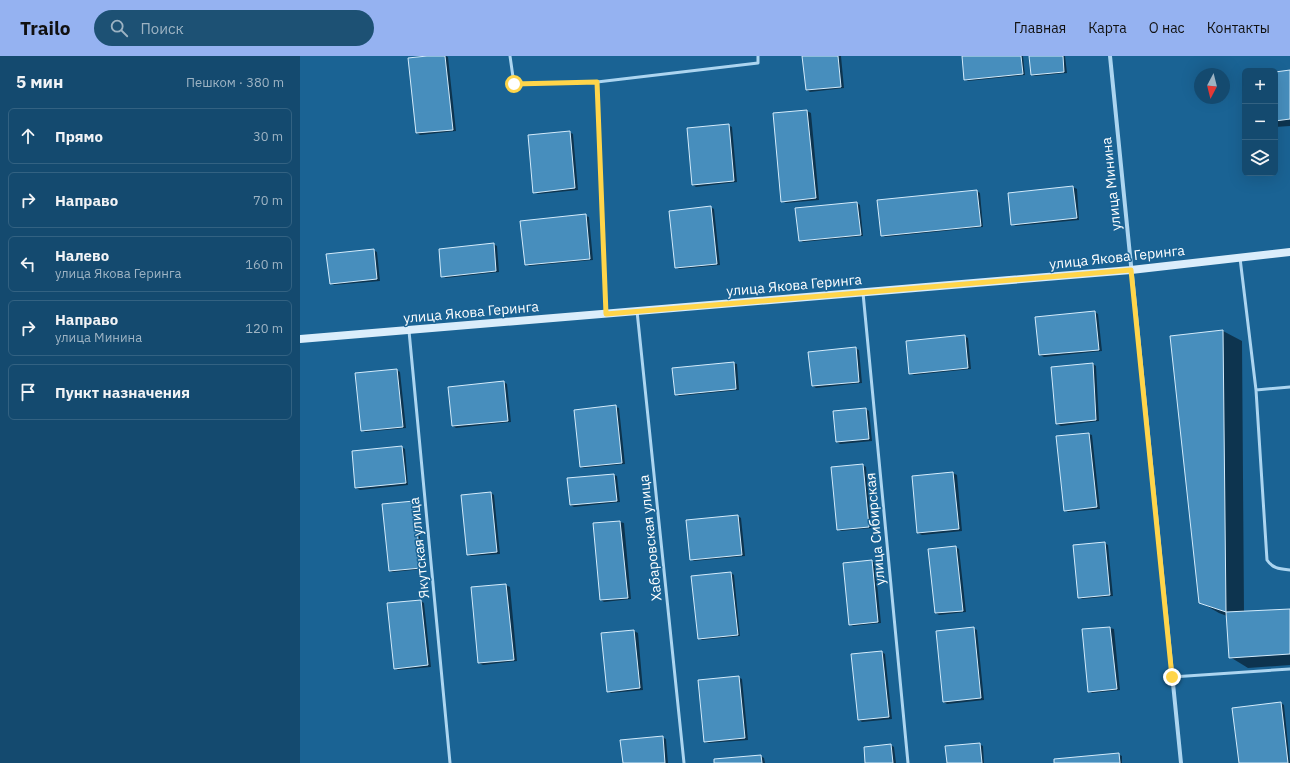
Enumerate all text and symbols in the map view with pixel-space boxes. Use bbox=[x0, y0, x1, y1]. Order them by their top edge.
search box bbox=[94, 10, 374, 46]
text: Trailo bbox=[20, 16, 70, 40]
icon: search bbox=[108, 17, 130, 39]
text: Поиск bbox=[140, 19, 184, 38]
text: Главная bbox=[1014, 19, 1066, 37]
text: Карта bbox=[1088, 19, 1127, 37]
text: О нас bbox=[1149, 19, 1185, 37]
text: Контакты bbox=[1207, 19, 1270, 37]
north arrow bbox=[1194, 68, 1230, 104]
map controls bbox=[1242, 68, 1278, 176]
button: + bbox=[1242, 68, 1278, 104]
text: 5 мин bbox=[16, 71, 63, 93]
text: Пешком · 380 m bbox=[186, 74, 284, 91]
route start bbox=[505, 75, 523, 93]
button: − bbox=[1242, 104, 1278, 140]
icon: ahead bbox=[17, 125, 39, 147]
text: Прямо bbox=[55, 127, 103, 146]
text: 30 m bbox=[253, 128, 283, 145]
street label: улица Минина bbox=[1097, 136, 1125, 232]
button: layers bbox=[1242, 140, 1278, 176]
icon: right bbox=[17, 189, 39, 211]
text: Направо bbox=[55, 191, 118, 210]
text: 70 m bbox=[253, 192, 283, 209]
street label: улица Якова Геринга bbox=[1048, 241, 1186, 273]
text: Налево bbox=[55, 246, 109, 265]
icon: left bbox=[17, 253, 39, 275]
text: 160 m bbox=[245, 256, 283, 273]
text: улица Якова Геринга bbox=[55, 265, 181, 282]
street label: улица Якова Геринга bbox=[725, 270, 863, 300]
street label: улица Якова Геринга bbox=[402, 297, 540, 327]
text: Направо bbox=[55, 310, 118, 329]
icon: right bbox=[17, 317, 39, 339]
text: 120 m bbox=[245, 320, 283, 337]
text: улица Минина bbox=[55, 329, 142, 346]
icon: arrive bbox=[17, 381, 39, 403]
text: Пункт назначения bbox=[55, 383, 190, 402]
street label: улица Сибирская bbox=[861, 472, 889, 586]
street label: Хабаровская улица bbox=[634, 474, 666, 602]
street label: Якутская улица bbox=[405, 496, 433, 600]
route end bbox=[1163, 668, 1181, 686]

